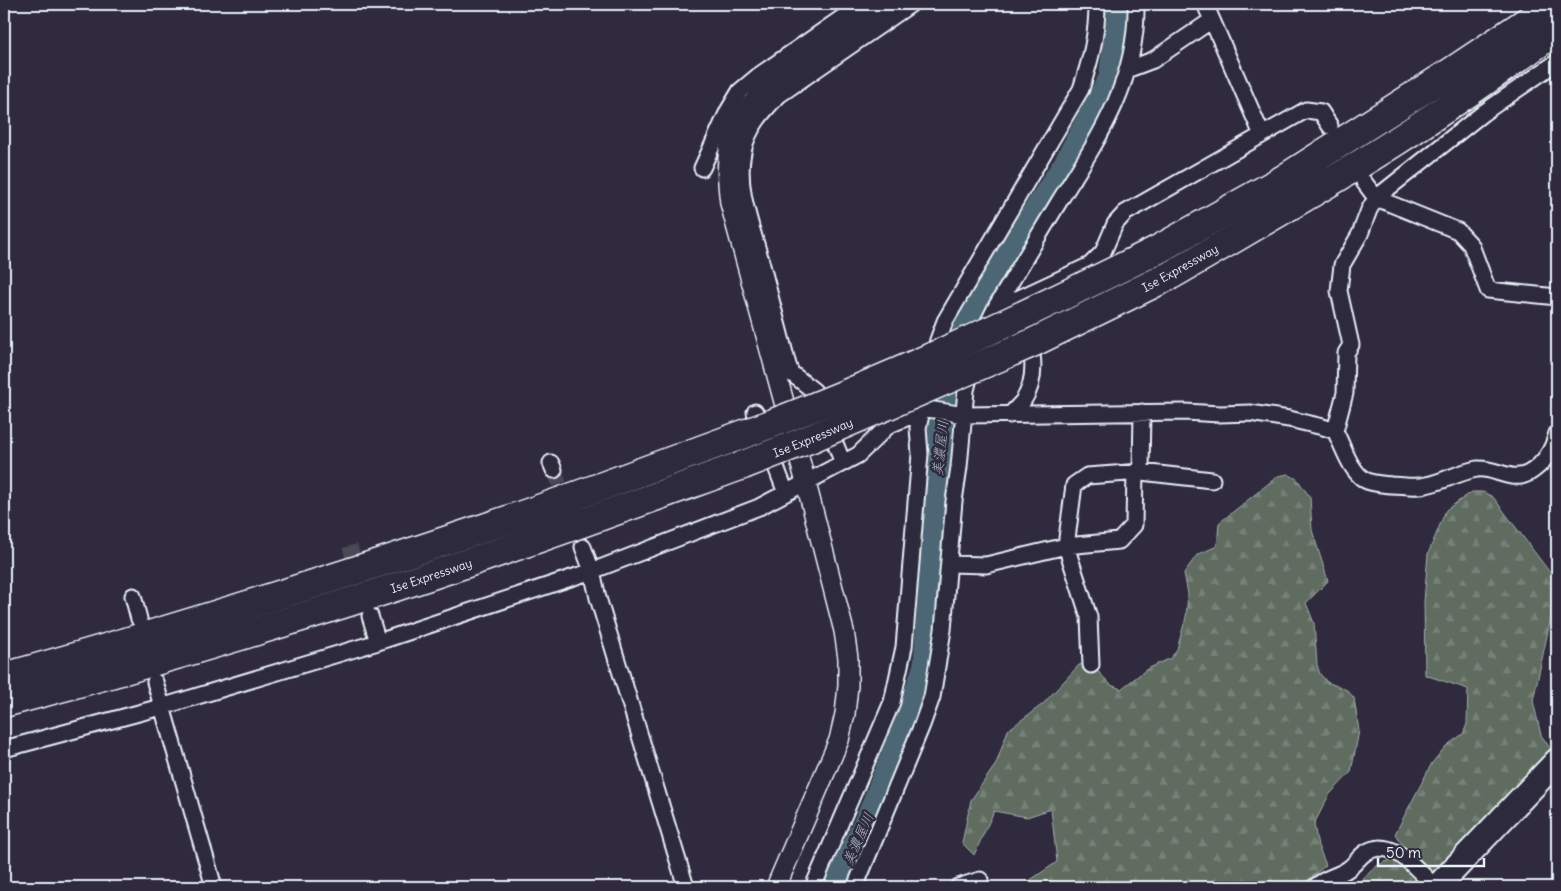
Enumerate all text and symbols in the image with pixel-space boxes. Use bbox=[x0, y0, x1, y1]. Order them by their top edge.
street label: Ise Expressway bbox=[1139, 241, 1221, 295]
street label: Ise Expressway bbox=[771, 414, 855, 460]
water label: 美濃屋川 bbox=[928, 419, 952, 477]
street label: Ise Expressway bbox=[389, 555, 474, 596]
water label: 美濃屋川 bbox=[838, 810, 878, 868]
scale bar bbox=[1378, 836, 1485, 868]
text: 50 m bbox=[1386, 843, 1421, 862]

